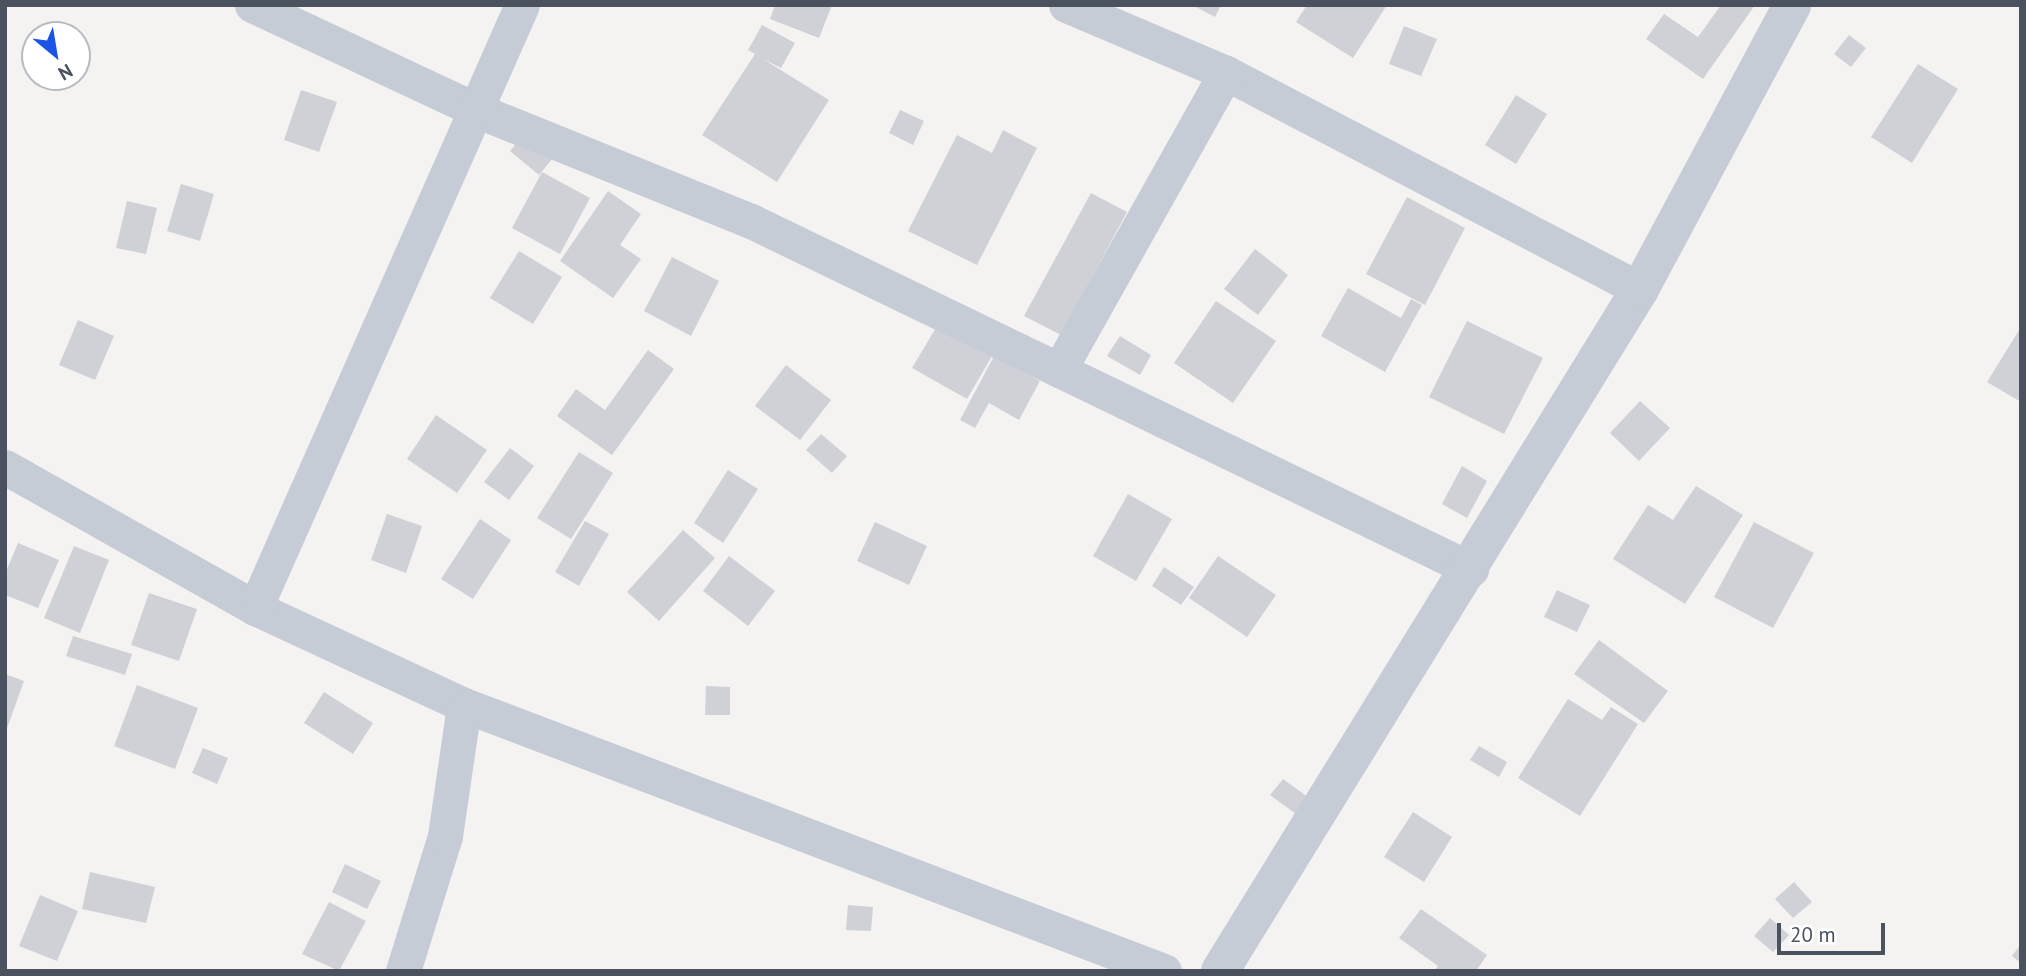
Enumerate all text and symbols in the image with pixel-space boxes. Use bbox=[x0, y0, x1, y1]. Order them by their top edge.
north arrow bbox=[21, 21, 91, 91]
text: N bbox=[54, 59, 77, 86]
scale bar bbox=[1781, 909, 1890, 953]
text: 20 m bbox=[1790, 921, 1836, 948]

